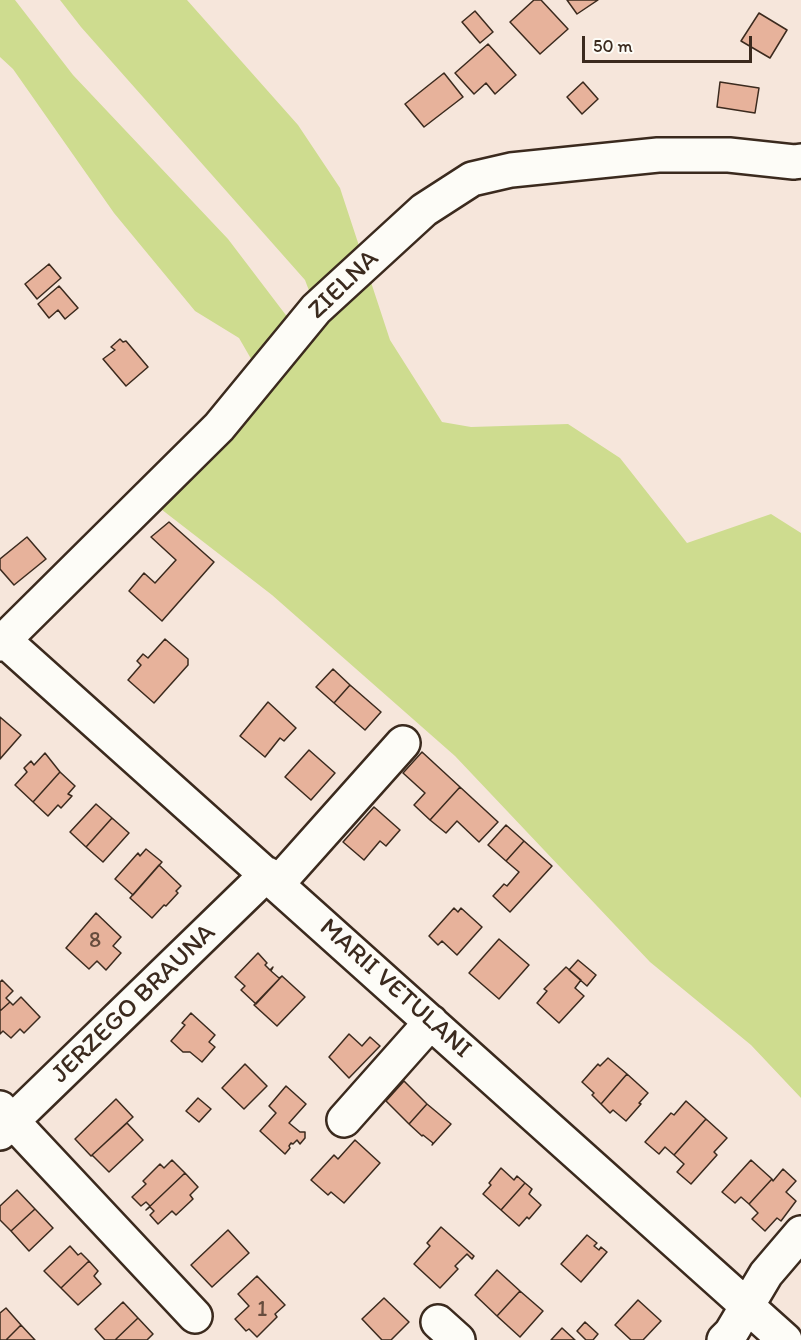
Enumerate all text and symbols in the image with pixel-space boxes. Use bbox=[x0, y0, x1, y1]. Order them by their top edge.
scale bar bbox=[585, 24, 754, 62]
text: 50 m bbox=[593, 35, 633, 57]
street label: ZIELNA bbox=[302, 244, 386, 326]
street label: MARII VETULANI bbox=[312, 912, 478, 1066]
street label: JERZEGO BRAUNA bbox=[45, 918, 223, 1090]
house number: 8 bbox=[89, 928, 101, 954]
house number: 1 bbox=[257, 1297, 267, 1323]

